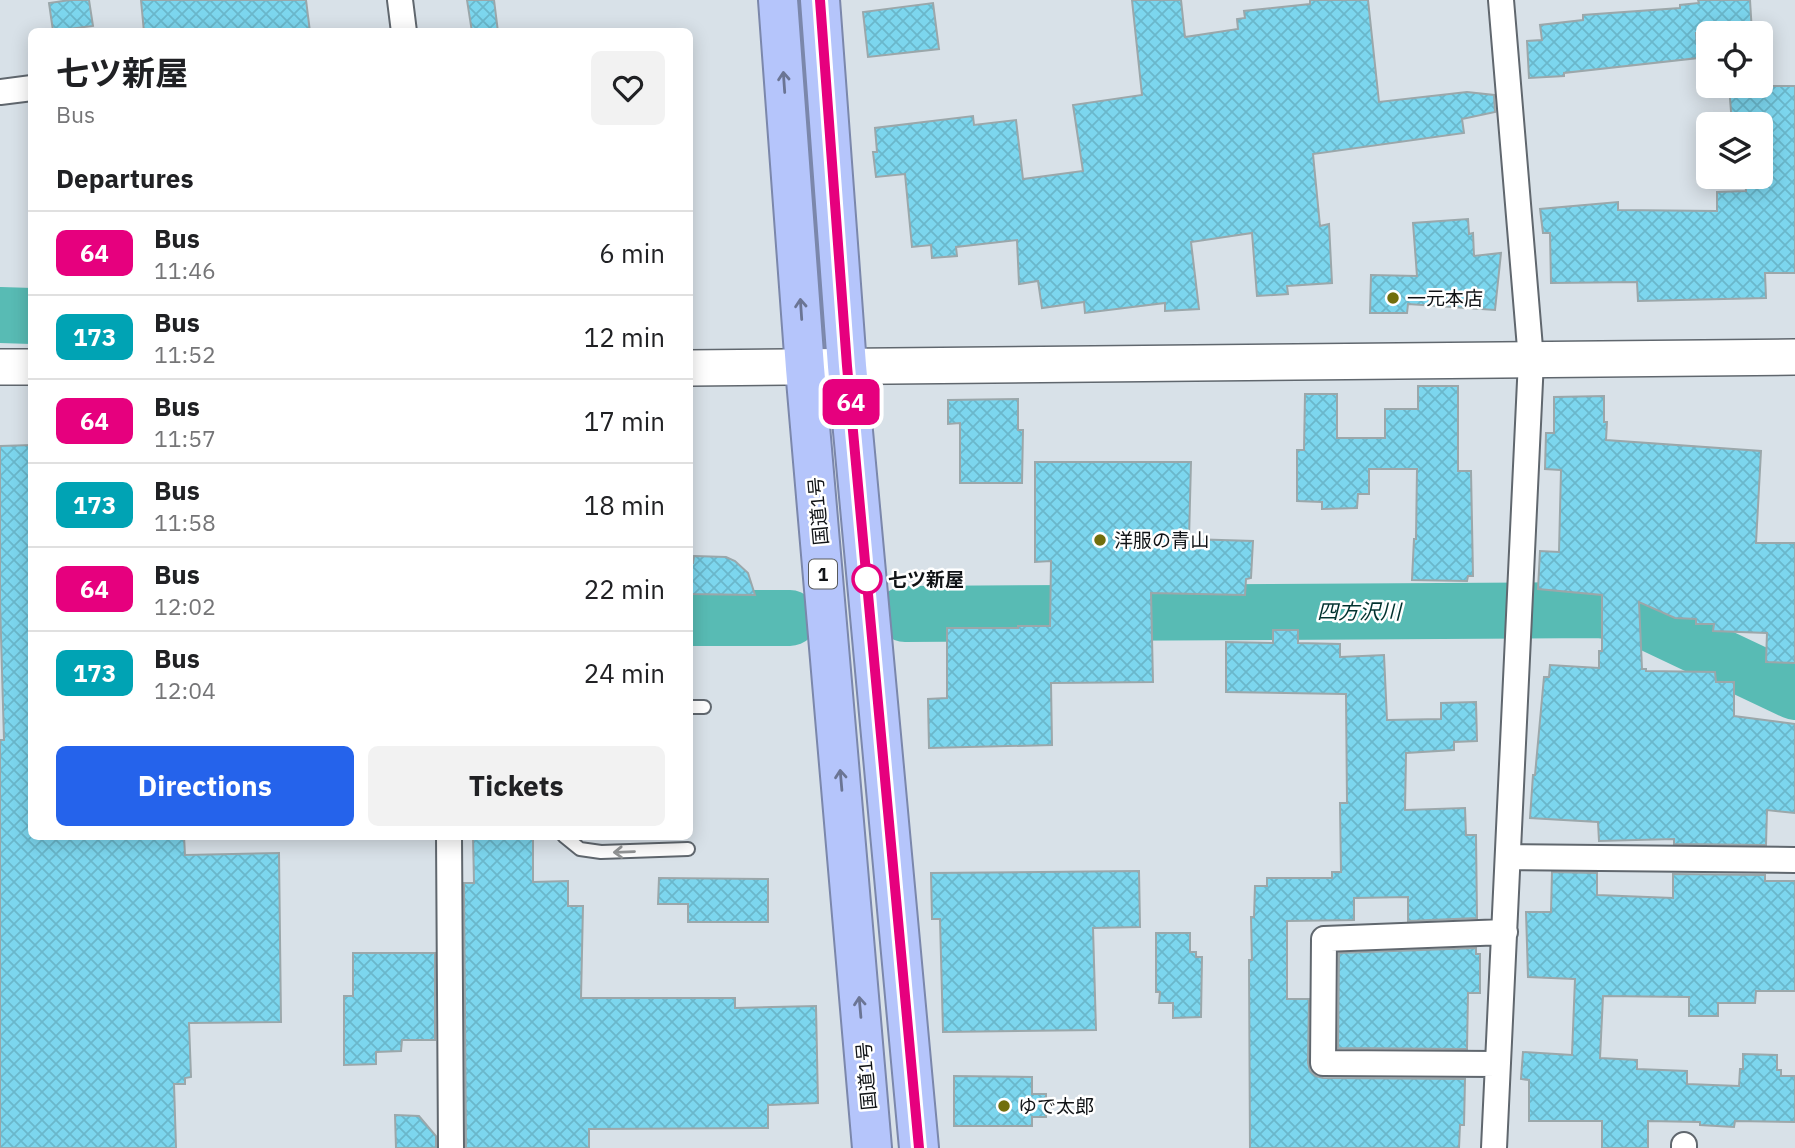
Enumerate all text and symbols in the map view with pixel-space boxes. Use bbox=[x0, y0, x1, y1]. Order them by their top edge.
map controls bbox=[1696, 21, 1773, 189]
button: locate bbox=[1696, 21, 1773, 98]
text: 七ツ新屋 bbox=[56, 51, 188, 94]
button: heart bbox=[591, 51, 665, 125]
one-way arrow bbox=[777, 72, 790, 94]
text: Bus bbox=[56, 99, 95, 129]
button: layers bbox=[1696, 112, 1773, 189]
text: Departures bbox=[56, 161, 194, 195]
text: Bus bbox=[154, 221, 200, 255]
text: 6 min bbox=[599, 236, 665, 270]
text: 64 bbox=[80, 237, 109, 269]
text: 11:46 bbox=[154, 255, 216, 285]
place label: 一元本店 bbox=[1407, 286, 1483, 310]
marker: 一元本店 bbox=[1385, 290, 1401, 306]
one-way arrow bbox=[794, 298, 807, 321]
text: Bus bbox=[154, 305, 200, 339]
text: 12 min bbox=[584, 320, 665, 354]
text: 173 bbox=[73, 321, 116, 353]
text: 11:52 bbox=[154, 339, 216, 369]
line badge: 64 bbox=[820, 379, 882, 425]
text: 64 bbox=[837, 386, 865, 418]
text: Bus bbox=[154, 389, 200, 423]
text: 17 min bbox=[584, 404, 665, 438]
text: 64 bbox=[80, 405, 109, 437]
text: 11:57 bbox=[154, 423, 216, 453]
text: Bus bbox=[154, 473, 200, 507]
street label: 国道1号 bbox=[803, 476, 833, 546]
text: 18 min bbox=[584, 488, 665, 522]
text: 173 bbox=[73, 489, 116, 521]
text: 11:58 bbox=[154, 507, 216, 537]
place label: 洋服の青山 bbox=[1114, 528, 1209, 552]
marker: 洋服の青山 bbox=[1092, 532, 1108, 548]
text: Bus bbox=[154, 557, 200, 591]
road number: 1 bbox=[809, 560, 837, 588]
marker: 七ツ新屋 bbox=[852, 564, 882, 594]
place label: 七ツ新屋 bbox=[888, 567, 964, 591]
text: 22 min bbox=[584, 572, 665, 606]
text: 64 bbox=[80, 573, 109, 605]
text: 12:02 bbox=[154, 591, 216, 621]
water label: 四方沢川 bbox=[1317, 597, 1403, 625]
text: Bus bbox=[154, 641, 200, 675]
text: 24 min bbox=[584, 656, 665, 690]
text: 173 bbox=[73, 657, 116, 689]
text: 12:04 bbox=[154, 675, 216, 705]
button: Directions bbox=[56, 746, 354, 826]
button: Tickets bbox=[368, 746, 665, 826]
one-way arrow bbox=[834, 769, 847, 792]
one-way arrow bbox=[612, 845, 635, 858]
one-way arrow bbox=[853, 996, 866, 1019]
street label: 国道1号 bbox=[851, 1041, 881, 1111]
place label: ゆで太郎 bbox=[1018, 1094, 1094, 1118]
marker: ゆで太郎 bbox=[996, 1098, 1012, 1114]

